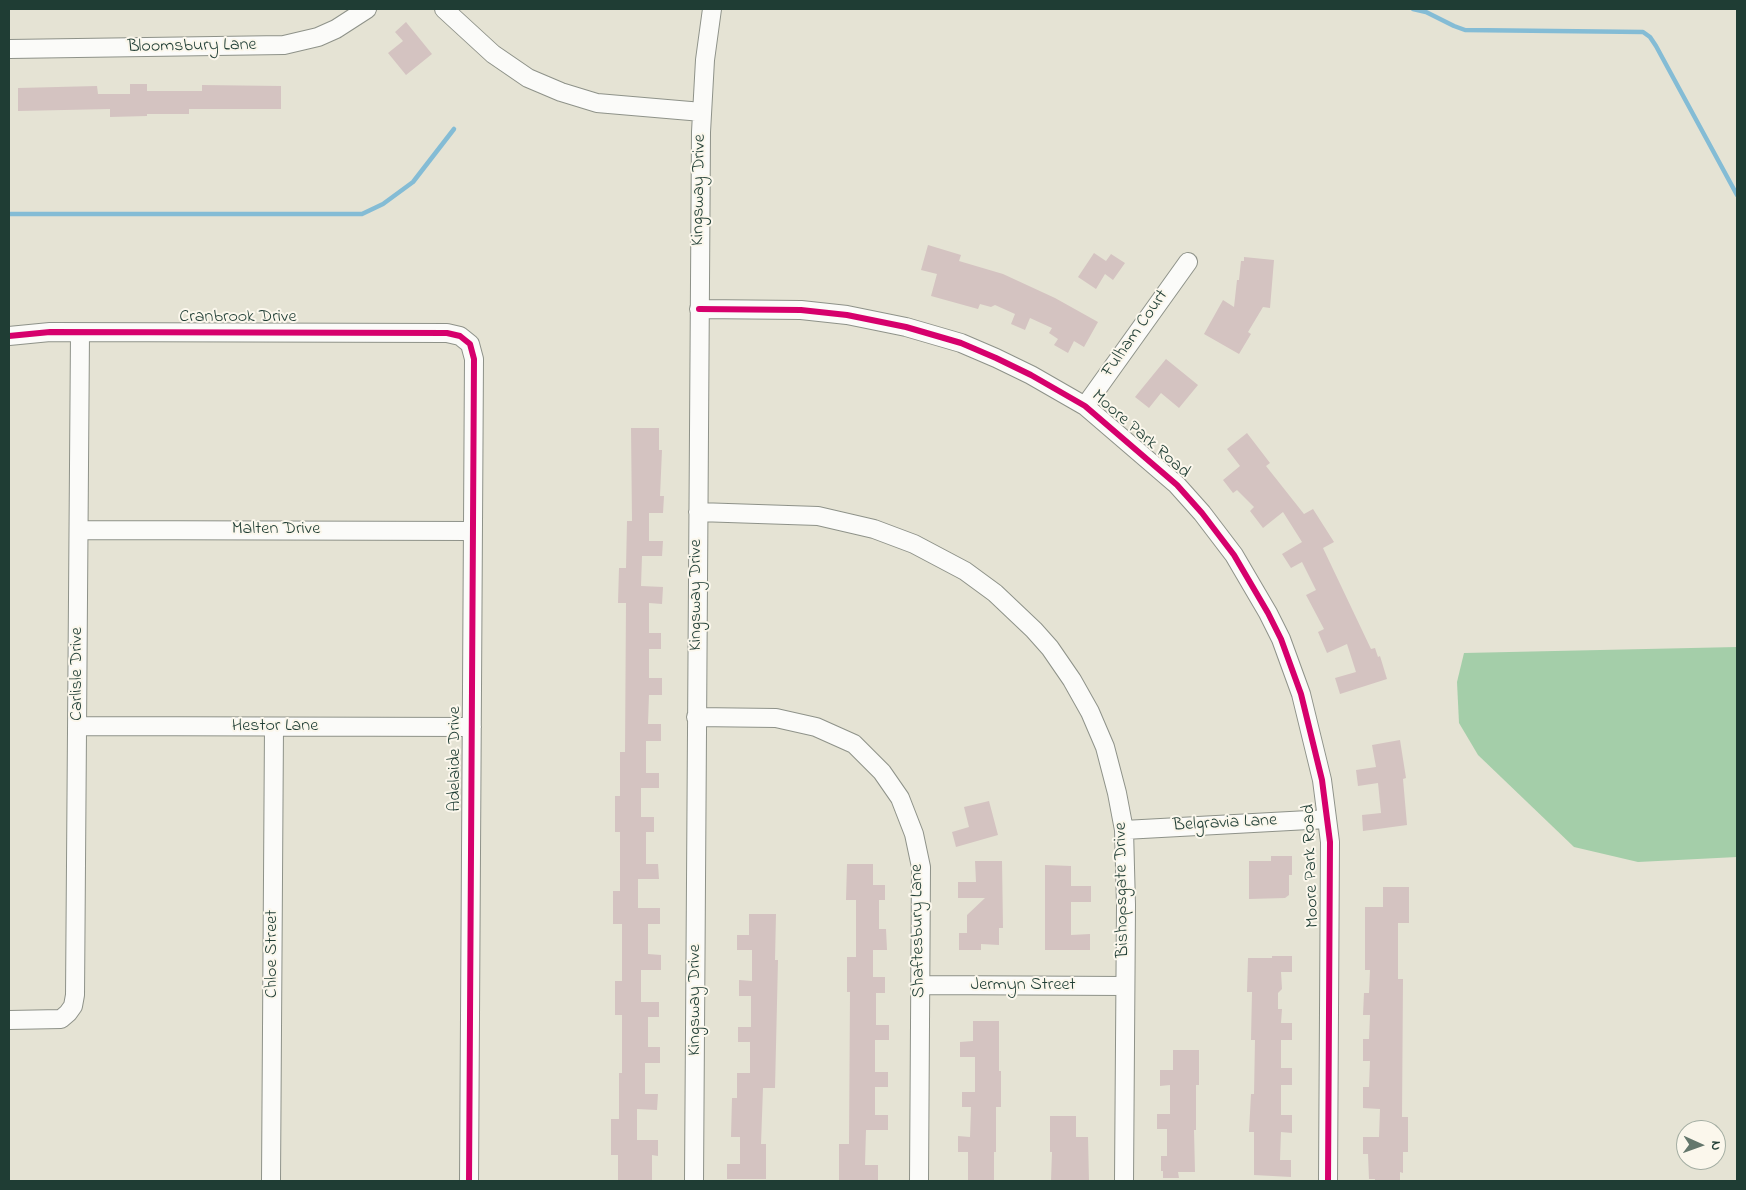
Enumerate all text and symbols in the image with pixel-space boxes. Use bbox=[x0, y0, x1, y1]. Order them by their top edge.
street label: Bloomsbury Lane bbox=[127, 35, 257, 59]
street label: Kingsway Drive bbox=[688, 134, 712, 246]
street label: Fulham Court bbox=[1098, 286, 1174, 382]
street label: Cranbrook Drive bbox=[179, 307, 297, 329]
street label: Moore Park Road bbox=[1086, 386, 1194, 484]
street label: Malten Drive bbox=[232, 519, 320, 541]
street label: Kingsway Drive bbox=[686, 539, 708, 651]
street label: Carlisle Drive bbox=[67, 627, 89, 721]
street label: Adelaide Drive bbox=[445, 706, 467, 812]
street label: Hestor Lane bbox=[232, 716, 318, 738]
street label: Moore Park Road bbox=[1299, 804, 1325, 928]
street label: Belgravia Lane bbox=[1172, 810, 1278, 838]
street label: Bishopsgate Drive bbox=[1111, 822, 1135, 958]
street label: Shaftesbury Lane bbox=[907, 864, 931, 998]
street label: Chloe Street bbox=[262, 910, 284, 998]
street label: Kingsway Drive bbox=[685, 944, 707, 1056]
street label: Jermyn Street bbox=[970, 975, 1076, 997]
north arrow bbox=[1676, 1120, 1726, 1170]
text: N bbox=[1705, 1140, 1726, 1151]

